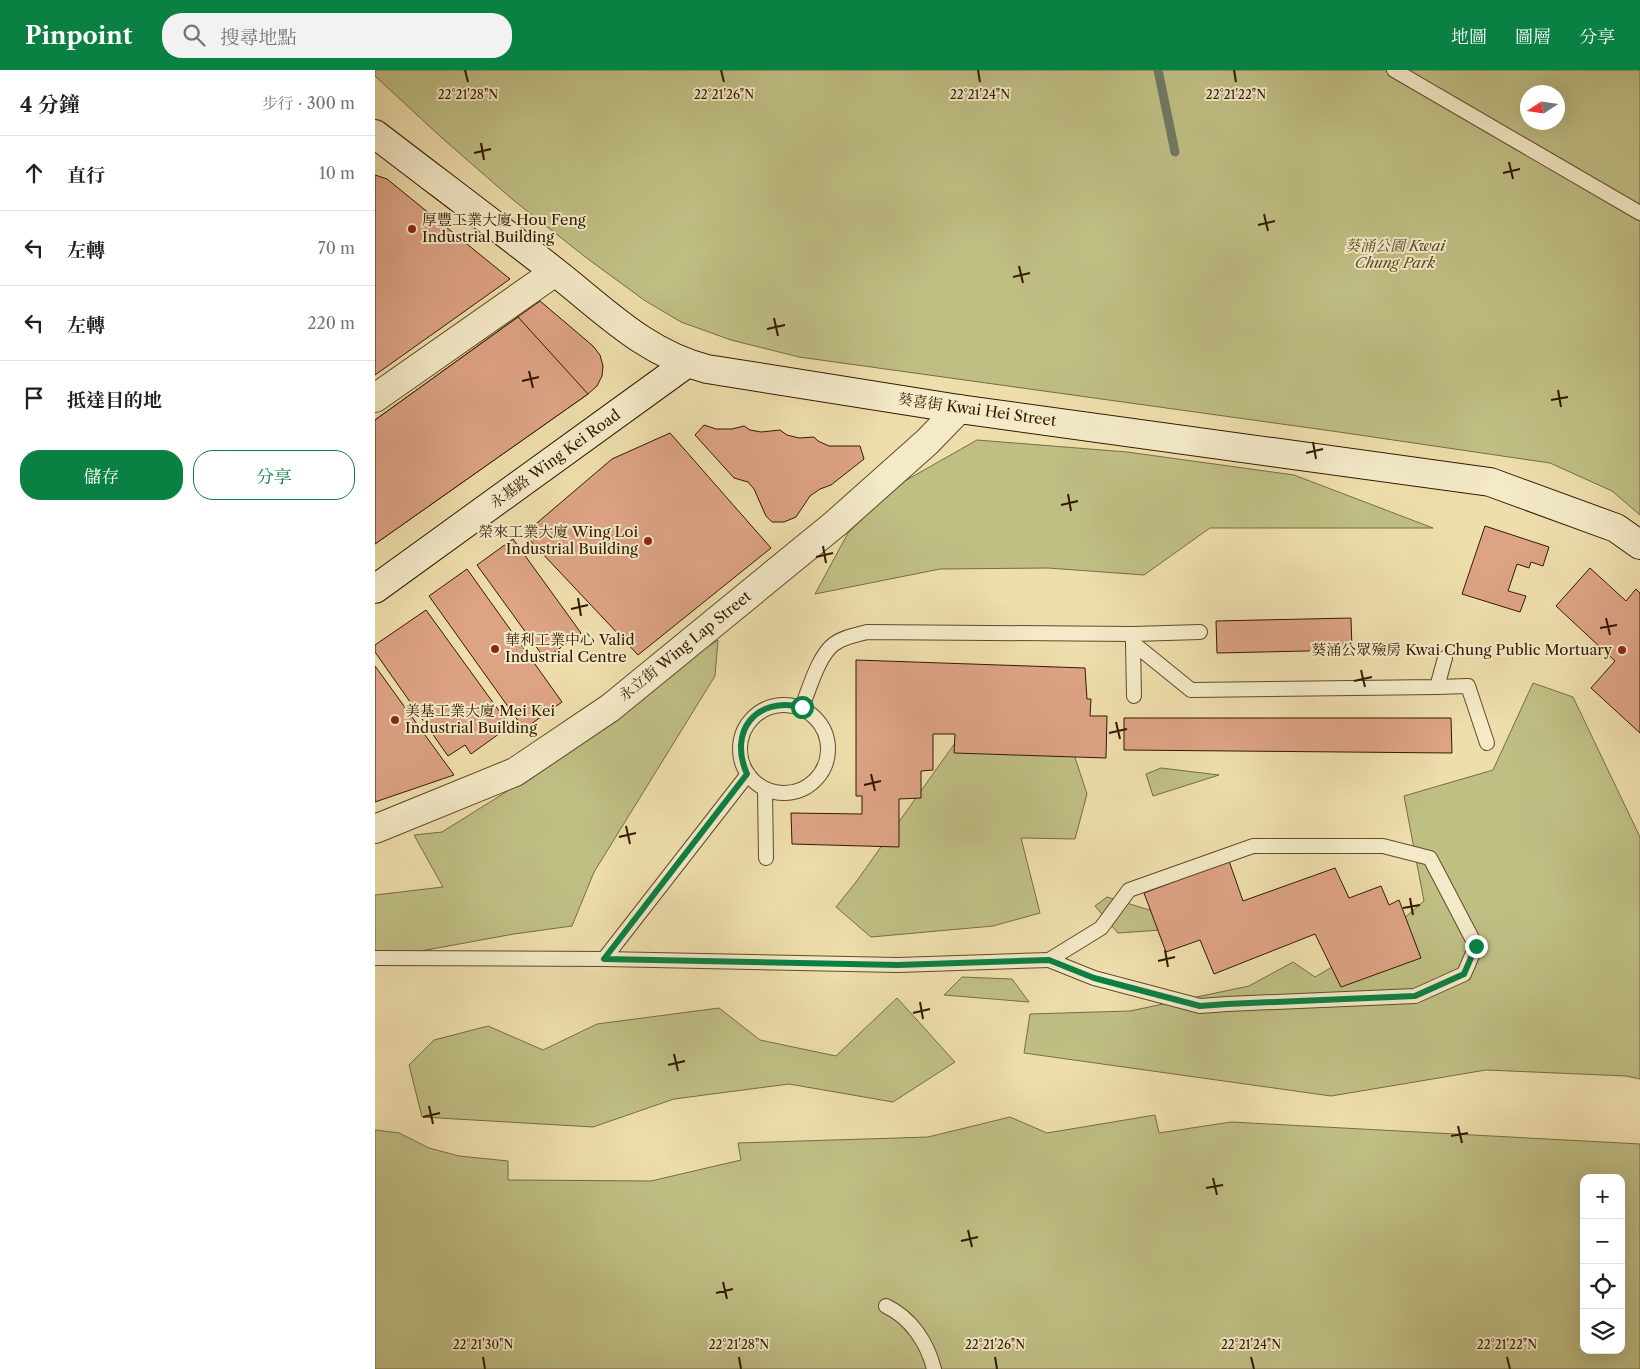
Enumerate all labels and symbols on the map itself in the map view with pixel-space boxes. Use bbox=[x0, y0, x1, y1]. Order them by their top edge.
north arrow bbox=[1520, 85, 1565, 130]
text: 22°21'28"N bbox=[438, 87, 498, 102]
text: 22°21'26"N bbox=[694, 87, 754, 102]
text: 22°21'24"N bbox=[950, 87, 1010, 102]
text: 22°21'22"N bbox=[1206, 87, 1266, 102]
place label: 厚豐工業大廈 Hou Feng Industrial Building bbox=[422, 210, 586, 246]
marker: 厚豐工業大廈 Hou Feng Industrial Building bbox=[406, 223, 418, 235]
park label: 葵涌公園 Kwai Chung Park bbox=[1345, 236, 1446, 272]
street label: 葵喜街 Kwai Hei Street bbox=[897, 389, 1058, 430]
street label: 永基路 Wing Kei Road bbox=[486, 405, 624, 512]
place label: 榮來工業大廈 Wing Loi Industrial Building bbox=[478, 522, 638, 558]
marker: 榮來工業大廈 Wing Loi Industrial Building bbox=[642, 535, 654, 547]
street label: 永立街 Wing Lap Street bbox=[615, 586, 755, 705]
place label: 華利工業中心 Valid Industrial Centre bbox=[505, 630, 635, 666]
place label: 葵涌公眾殮房 Kwai Chung Public Mortuary bbox=[1311, 640, 1613, 659]
marker: 華利工業中心 Valid Industrial Centre bbox=[489, 643, 501, 655]
marker: 葵涌公眾殮房 Kwai Chung Public Mortuary bbox=[1616, 644, 1628, 656]
route start bbox=[791, 696, 814, 719]
place label: 美基工業大廈 Mei Kei Industrial Building bbox=[405, 701, 555, 737]
marker: 美基工業大廈 Mei Kei Industrial Building bbox=[389, 714, 401, 726]
route end bbox=[1465, 935, 1488, 958]
text: 22°21'30"N bbox=[453, 1337, 513, 1352]
text: 22°21'28"N bbox=[709, 1337, 769, 1352]
text: 22°21'26"N bbox=[965, 1337, 1025, 1352]
text: 22°21'24"N bbox=[1221, 1337, 1281, 1352]
text: 22°21'22"N bbox=[1477, 1337, 1537, 1352]

